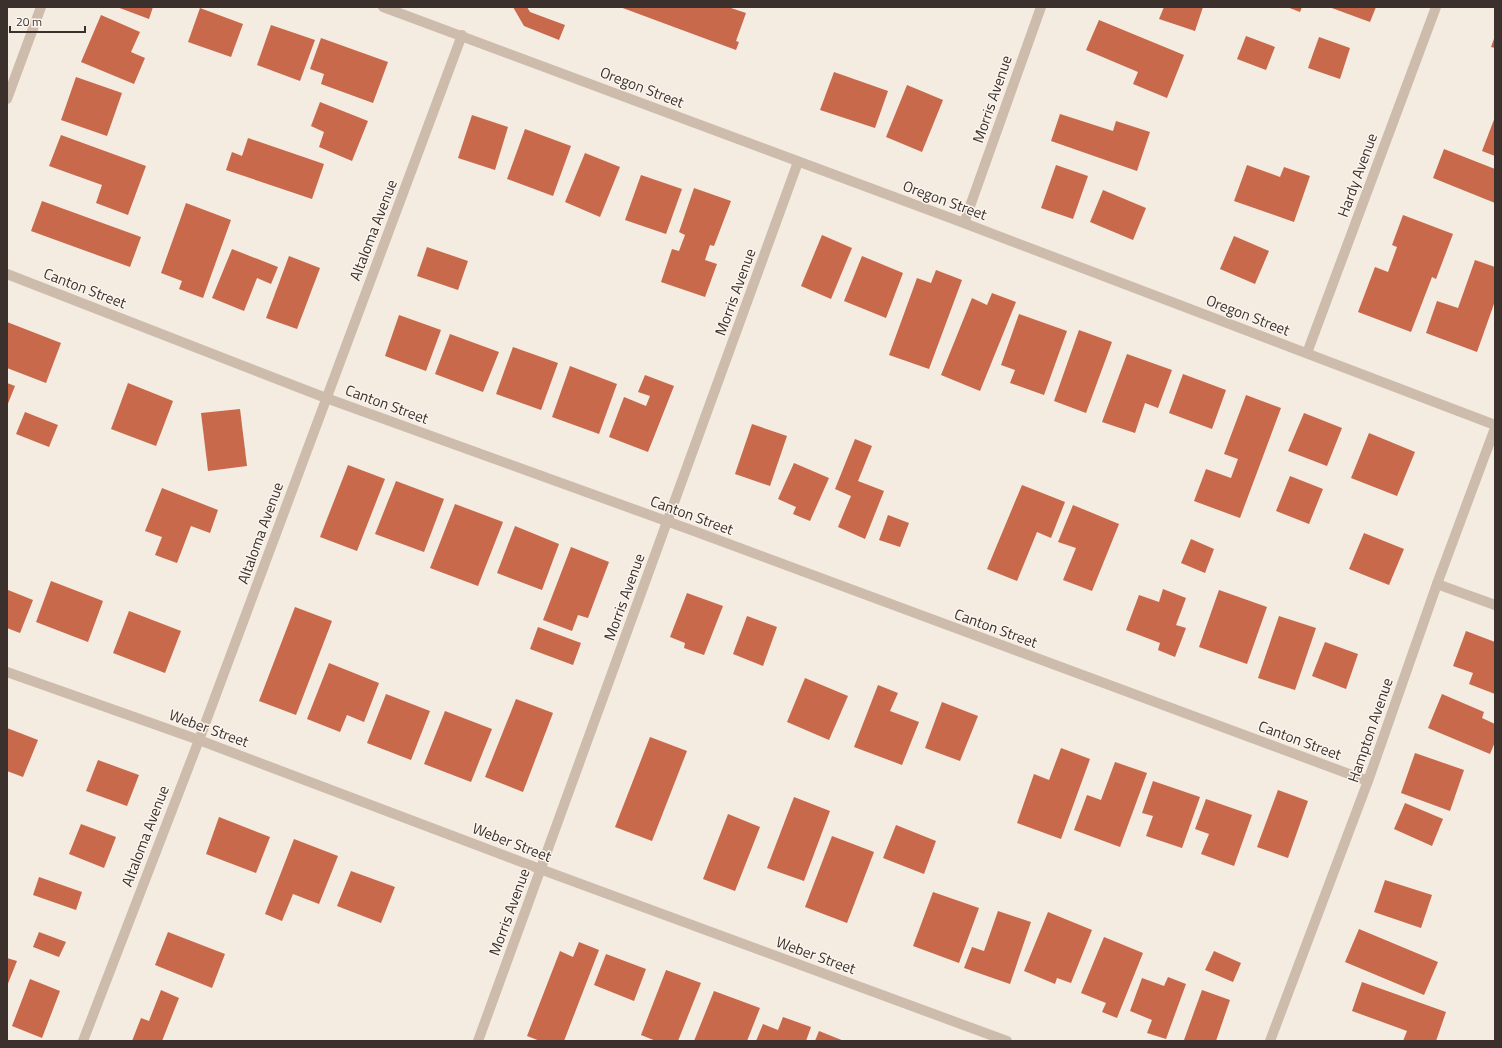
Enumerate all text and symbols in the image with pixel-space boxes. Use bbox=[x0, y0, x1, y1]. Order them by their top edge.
scale bar bbox=[10, 8, 85, 34]
text: 20 m bbox=[16, 12, 42, 31]
street label: Morris Avenue bbox=[966, 52, 1018, 146]
street label: Oregon Street bbox=[597, 60, 688, 114]
street label: Hardy Avenue bbox=[1331, 130, 1383, 220]
street label: Oregon Street bbox=[900, 174, 991, 226]
street label: Altaloma Avenue bbox=[343, 176, 403, 284]
street label: Morris Avenue bbox=[709, 245, 761, 339]
street label: Canton Street bbox=[40, 262, 130, 315]
street label: Oregon Street bbox=[1203, 288, 1294, 342]
street label: Canton Street bbox=[342, 378, 432, 430]
street label: Altaloma Avenue bbox=[231, 479, 289, 587]
street label: Canton Street bbox=[647, 489, 737, 541]
street label: Morris Avenue bbox=[598, 550, 650, 644]
street label: Canton Street bbox=[951, 602, 1041, 654]
street label: Hampton Avenue bbox=[1341, 674, 1399, 786]
street label: Weber Street bbox=[166, 703, 253, 753]
street label: Canton Street bbox=[1255, 714, 1345, 766]
street label: Altaloma Avenue bbox=[115, 782, 175, 890]
street label: Weber Street bbox=[469, 816, 556, 868]
street label: Morris Avenue bbox=[483, 865, 535, 959]
street label: Weber Street bbox=[773, 930, 860, 980]

